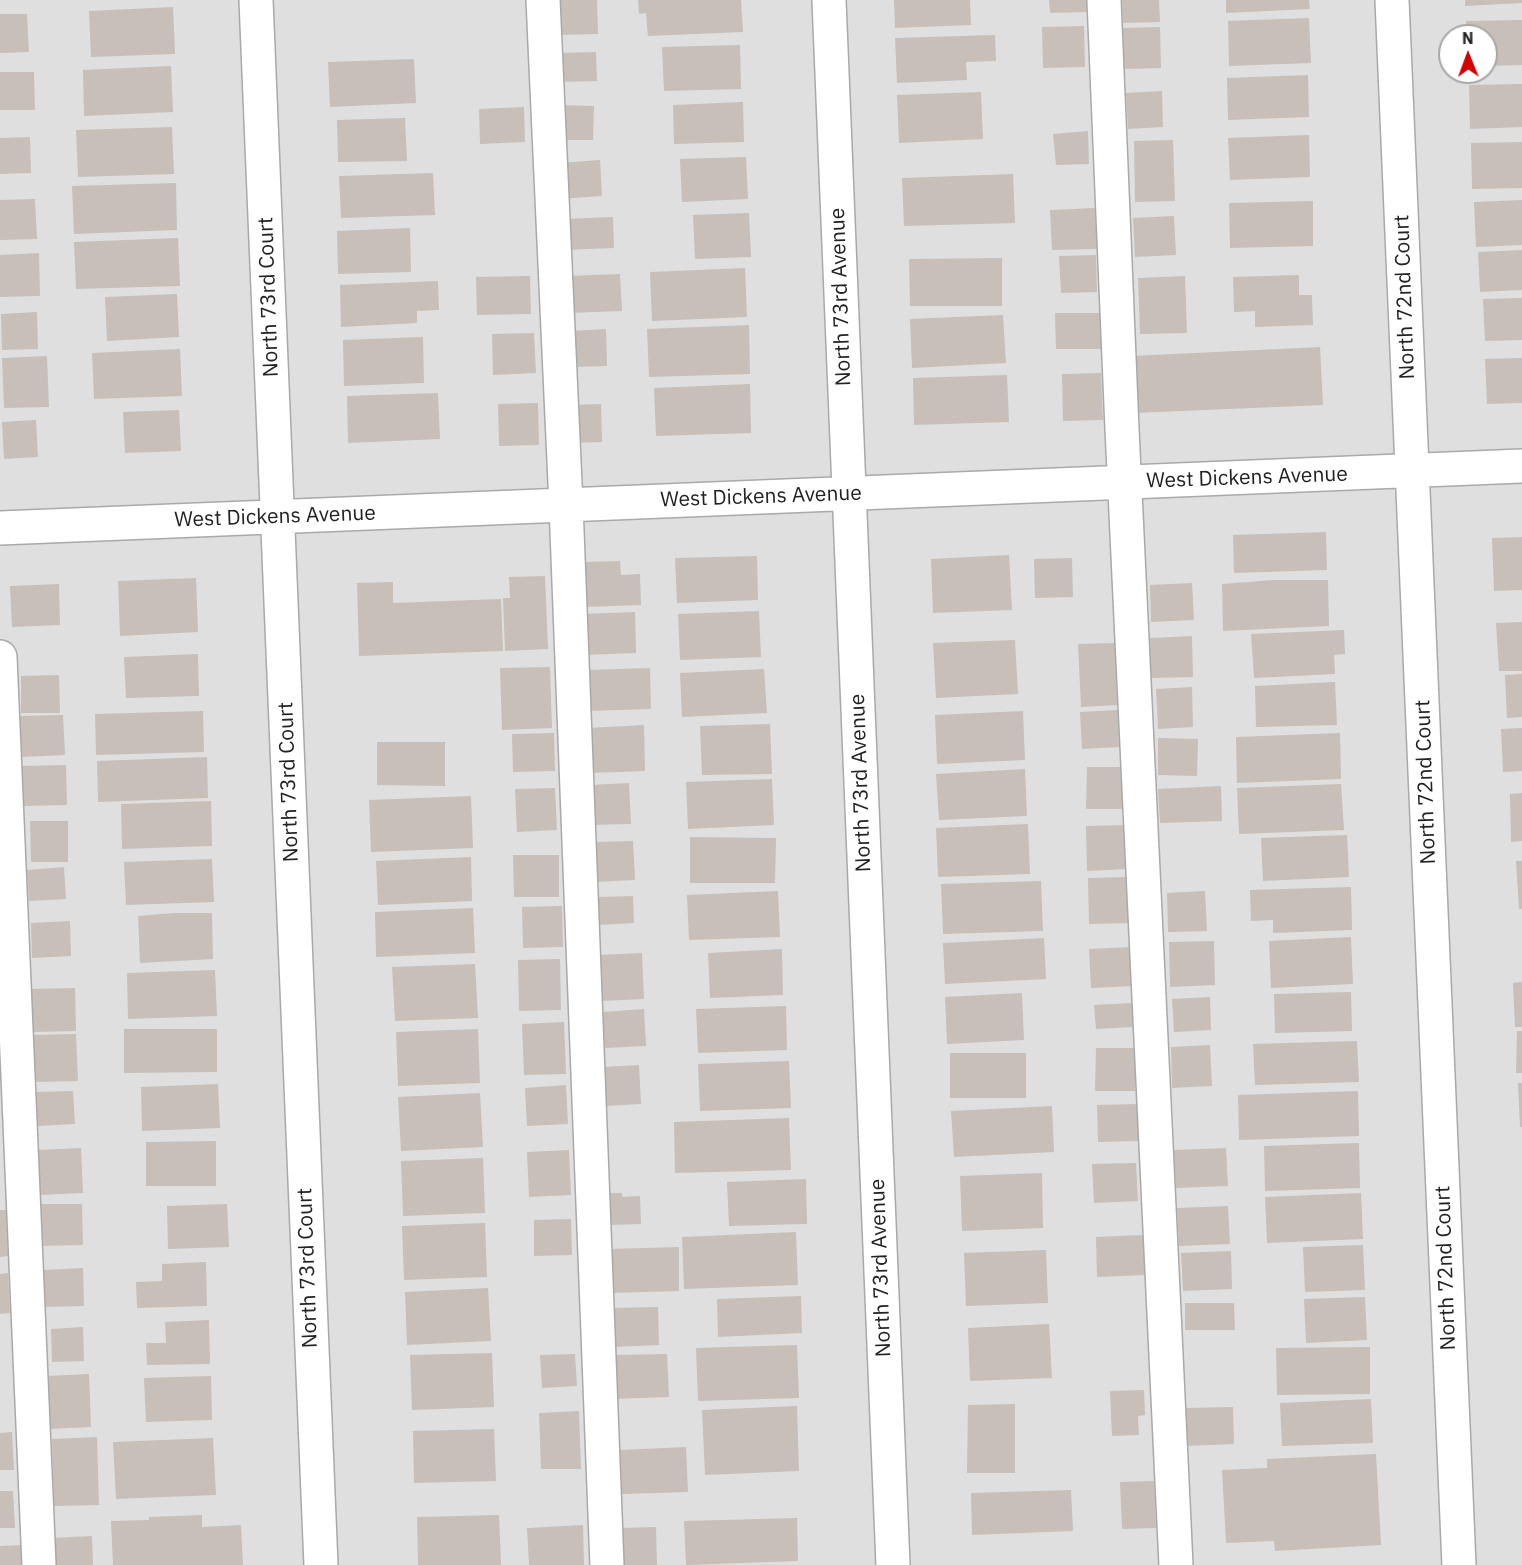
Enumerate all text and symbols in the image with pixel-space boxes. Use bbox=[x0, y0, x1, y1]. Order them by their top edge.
north arrow bbox=[1438, 24, 1498, 84]
text: N bbox=[1462, 28, 1474, 48]
street label: North 73rd Avenue bbox=[825, 207, 857, 387]
street label: North 72nd Court bbox=[1390, 214, 1420, 380]
street label: North 73rd Court bbox=[254, 216, 284, 378]
street label: West Dickens Avenue bbox=[1146, 462, 1348, 494]
street label: West Dickens Avenue bbox=[660, 481, 862, 513]
street label: West Dickens Avenue bbox=[174, 501, 376, 533]
street label: North 73rd Avenue bbox=[845, 693, 877, 873]
street label: North 72nd Court bbox=[1411, 699, 1441, 865]
street label: North 73rd Court bbox=[274, 701, 304, 863]
street label: North 73rd Avenue bbox=[865, 1178, 897, 1358]
street label: North 72nd Court bbox=[1431, 1185, 1461, 1351]
street label: North 73rd Court bbox=[293, 1187, 323, 1349]

